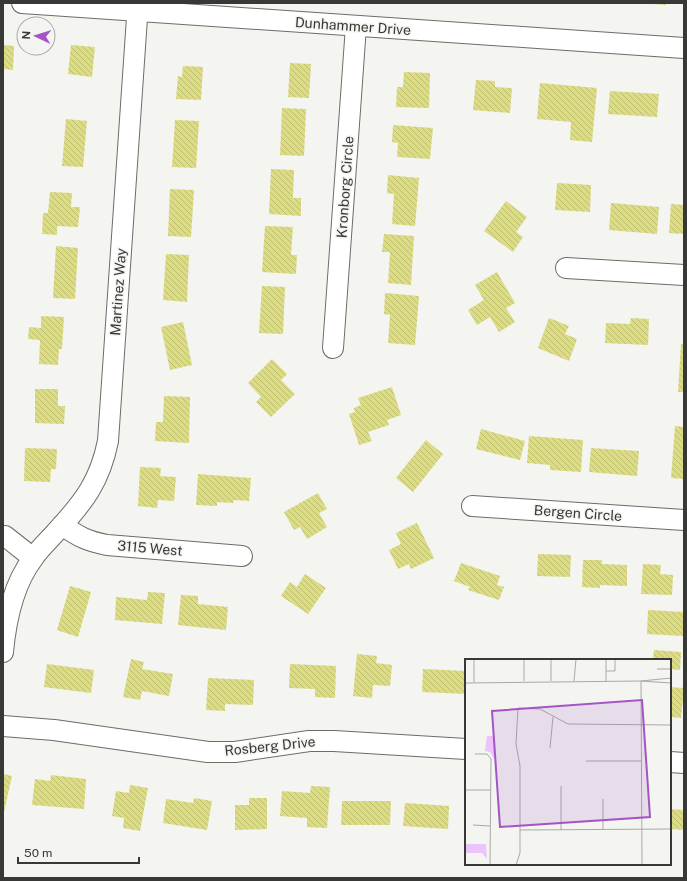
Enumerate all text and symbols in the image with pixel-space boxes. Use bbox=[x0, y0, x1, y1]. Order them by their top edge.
street label: Dunhammer Drive bbox=[294, 14, 412, 38]
north arrow bbox=[16, 16, 56, 56]
text: N bbox=[20, 31, 32, 40]
street label: Kronborg Circle bbox=[333, 135, 357, 239]
street label: Martinez Way bbox=[107, 247, 129, 336]
street label: Bergen Circle bbox=[533, 502, 623, 524]
street label: 3115 West bbox=[117, 537, 183, 559]
inset map bbox=[465, 659, 671, 865]
street label: Rosberg Drive bbox=[224, 733, 316, 759]
scale bar bbox=[18, 839, 139, 865]
text: 50 m bbox=[24, 846, 52, 860]

